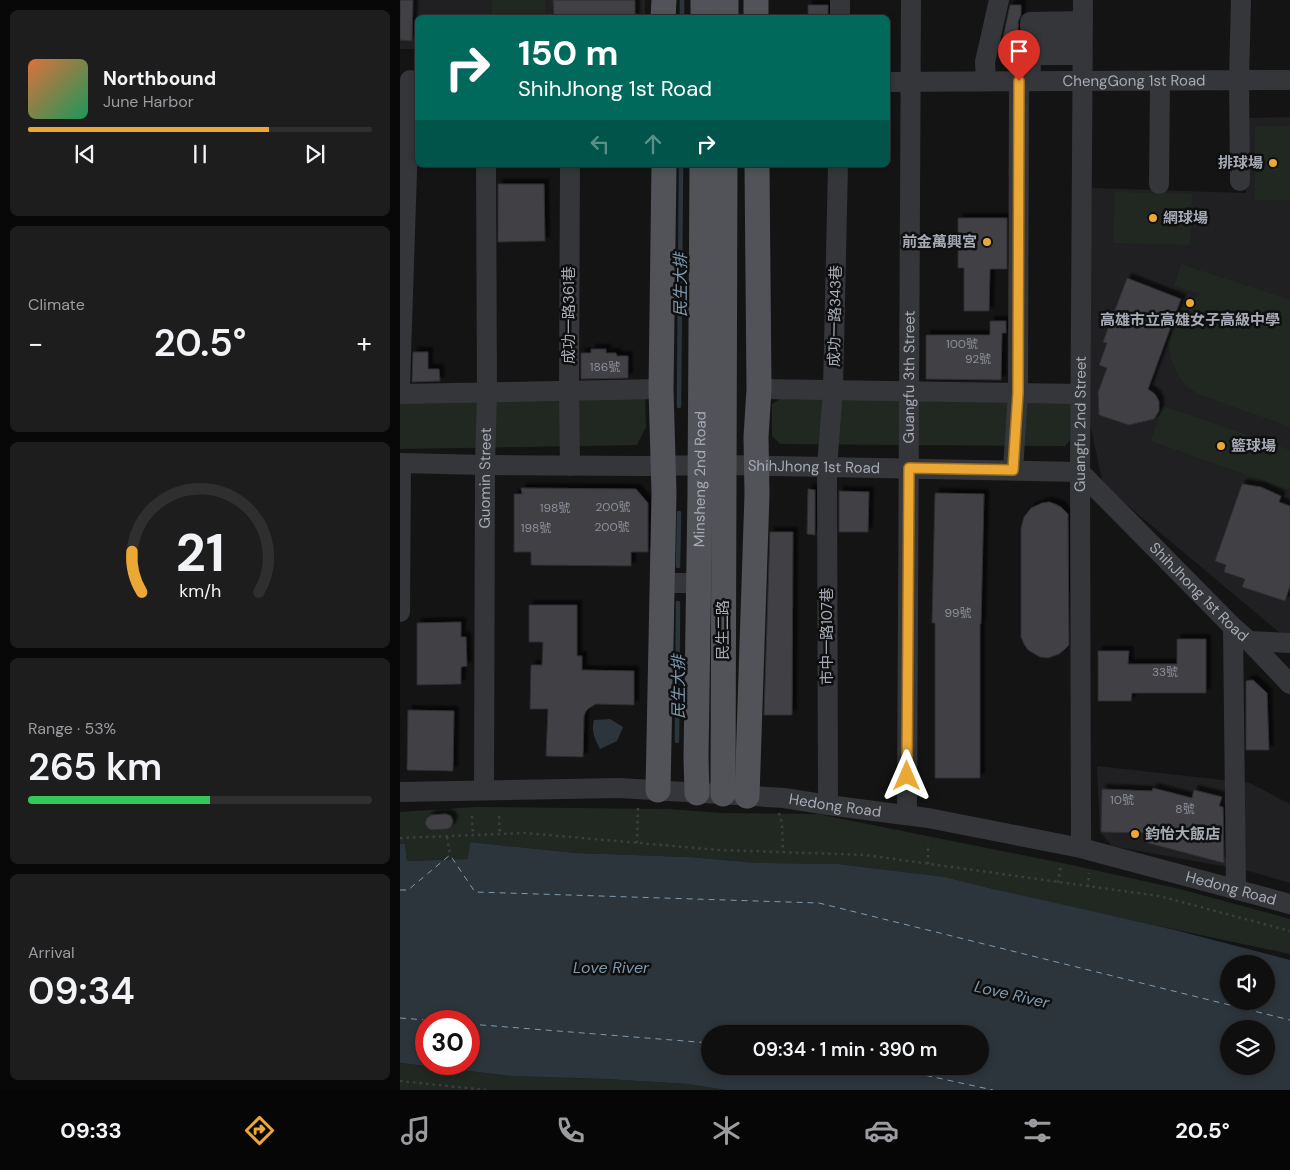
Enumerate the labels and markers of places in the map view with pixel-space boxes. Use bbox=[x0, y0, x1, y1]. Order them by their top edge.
pin bbox=[998, 30, 1040, 81]
place label: 排球場 bbox=[1218, 153, 1263, 173]
marker: 排球場 bbox=[1267, 157, 1279, 169]
place label: 網球場 bbox=[1163, 208, 1208, 228]
marker: 網球場 bbox=[1147, 212, 1159, 224]
place label: 前金萬興宮 bbox=[902, 232, 977, 252]
marker: 前金萬興宮 bbox=[981, 236, 993, 248]
marker: 高雄市立高雄女子高級中學 bbox=[1184, 297, 1196, 309]
place label: 高雄市立高雄女子高級中學 bbox=[1100, 310, 1280, 330]
place label: 籃球場 bbox=[1231, 436, 1276, 456]
marker: 籃球場 bbox=[1215, 440, 1227, 452]
place label: 鈞怡大飯店 bbox=[1145, 824, 1220, 844]
marker: 鈞怡大飯店 bbox=[1129, 828, 1141, 840]

